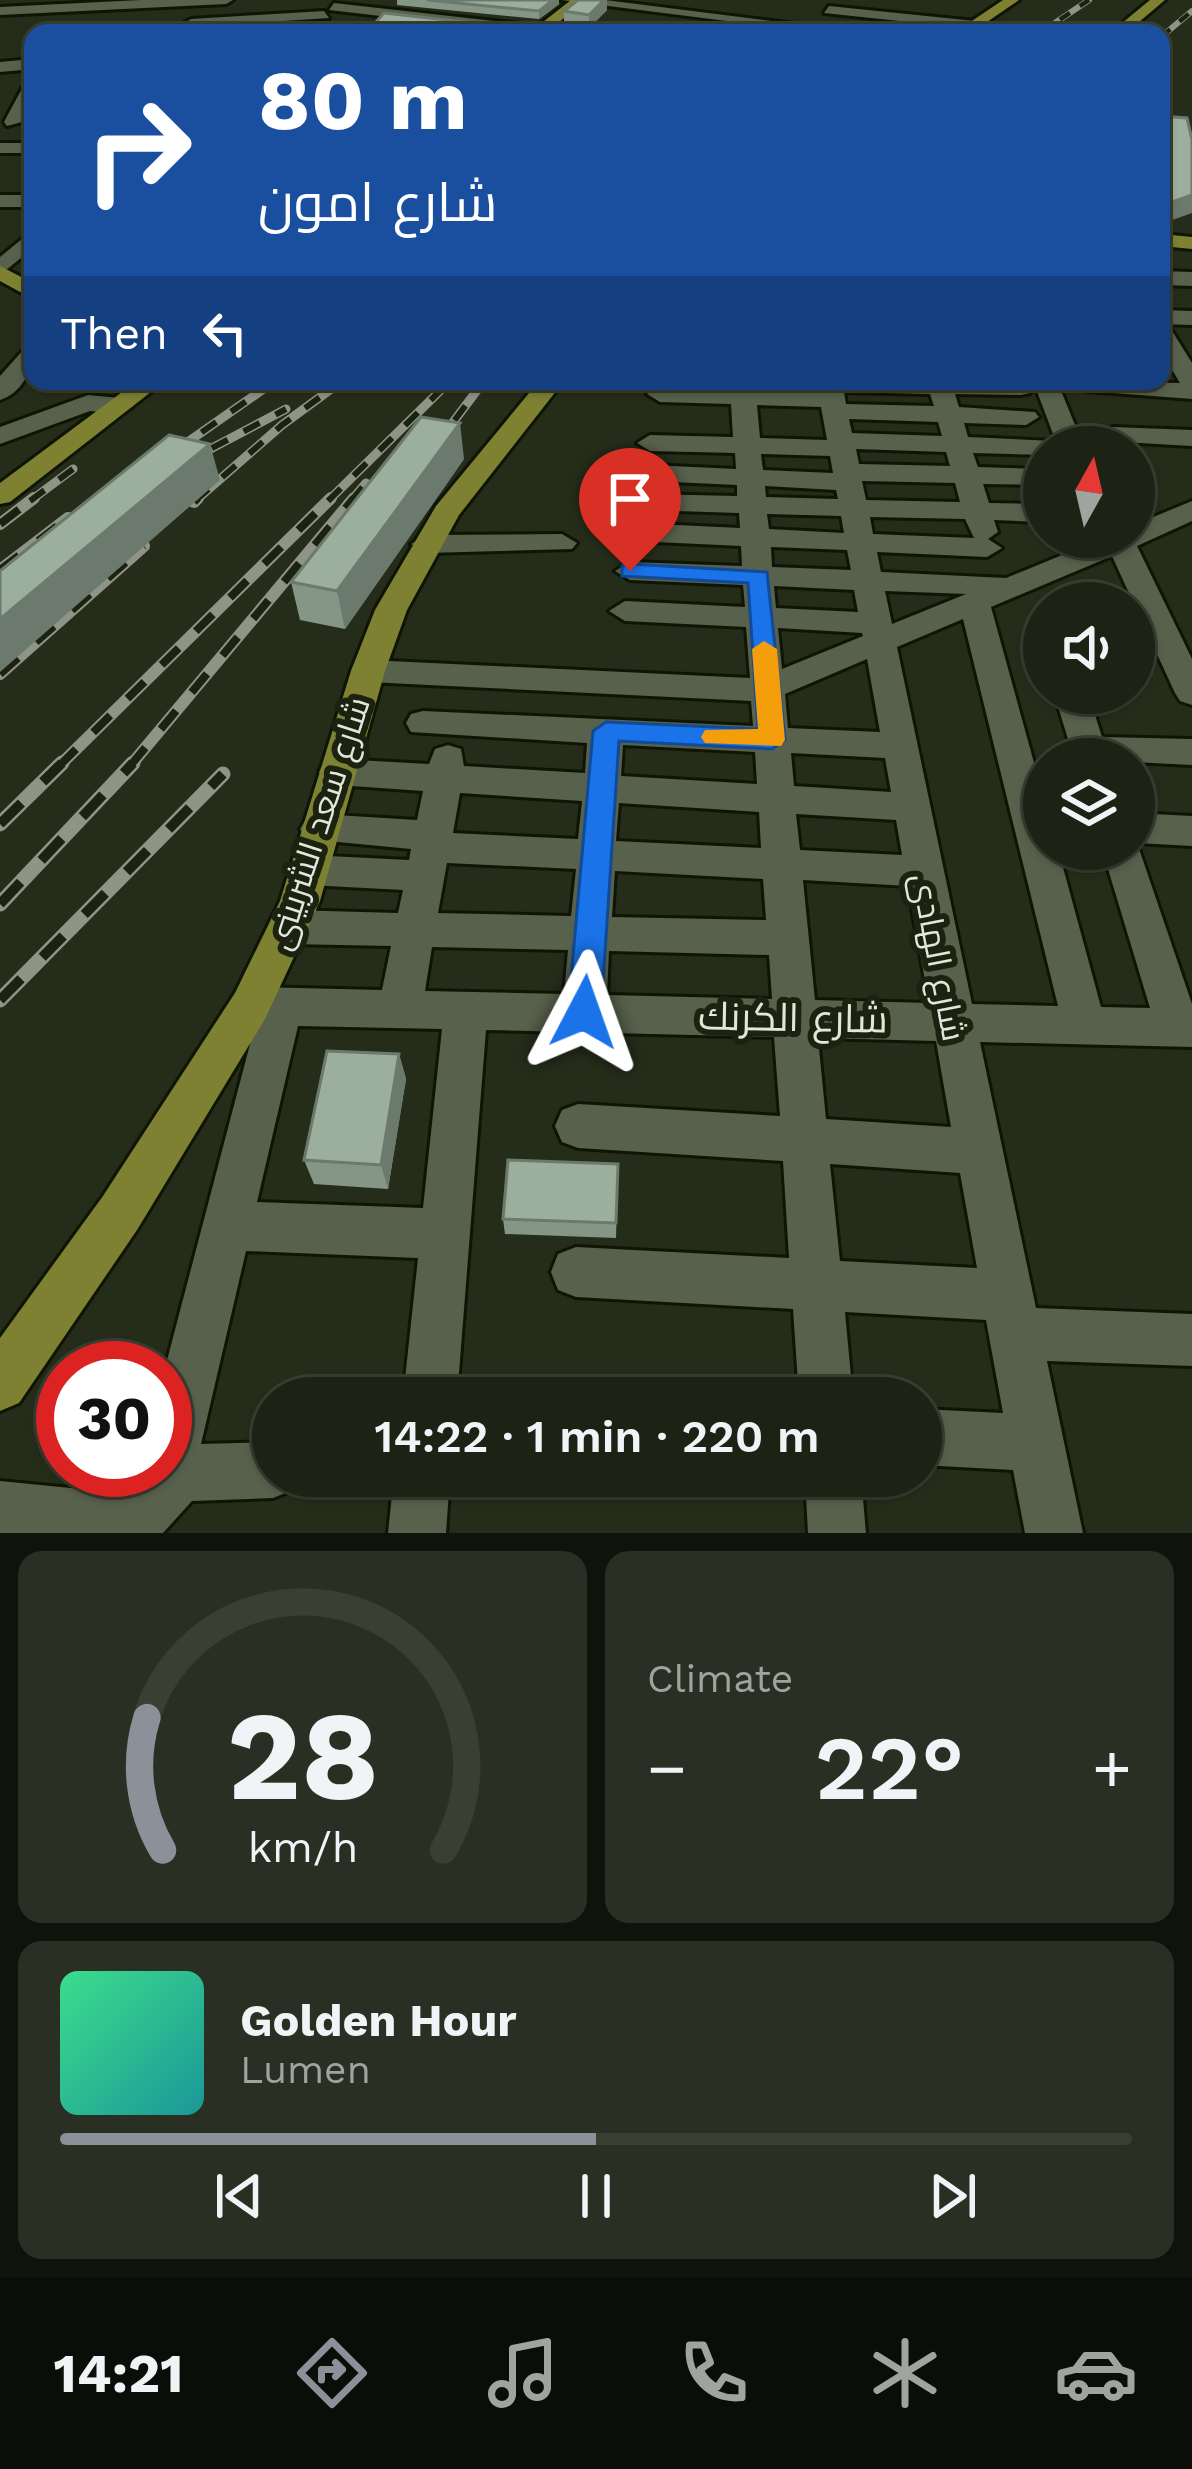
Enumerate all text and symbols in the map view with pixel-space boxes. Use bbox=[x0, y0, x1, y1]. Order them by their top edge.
text: 80 m bbox=[258, 51, 468, 149]
icon: right bbox=[60, 72, 216, 228]
text: شارع امون bbox=[258, 171, 497, 234]
icon: left bbox=[192, 300, 258, 366]
text: Then bbox=[60, 307, 168, 360]
north arrow bbox=[1023, 426, 1155, 558]
map controls bbox=[1023, 426, 1155, 870]
pin bbox=[579, 448, 681, 571]
icon: arrive bbox=[597, 466, 663, 532]
button: sound bbox=[1023, 582, 1155, 714]
street label: شارع سعد الشربينى bbox=[259, 692, 381, 955]
button: layers bbox=[1023, 738, 1155, 870]
street label: شارع الهادى bbox=[900, 870, 974, 1045]
position arrow bbox=[521, 949, 647, 1075]
street label: شارع الكرنك bbox=[698, 993, 888, 1046]
speed limit sign: 30 bbox=[36, 1341, 192, 1497]
text: 14:22 · 1 min · 220 m bbox=[374, 1410, 820, 1463]
text: Climate bbox=[647, 1656, 793, 1701]
text: 28 bbox=[226, 1683, 379, 1829]
text: 22° bbox=[815, 1715, 964, 1821]
text: − bbox=[647, 1730, 687, 1807]
text: + bbox=[1092, 1730, 1132, 1807]
text: km/h bbox=[247, 1822, 358, 1872]
text: Golden Hour bbox=[240, 1994, 517, 2047]
text: Lumen bbox=[240, 2047, 371, 2092]
icon: previous bbox=[206, 2163, 272, 2229]
icon: pause bbox=[563, 2163, 629, 2229]
icon: next bbox=[920, 2163, 986, 2229]
icon: directions bbox=[290, 2331, 374, 2415]
icon: music bbox=[481, 2331, 565, 2415]
icon: phone bbox=[672, 2331, 756, 2415]
icon: climate bbox=[863, 2331, 947, 2415]
icon: car bbox=[1054, 2331, 1138, 2415]
text: 14:21 bbox=[54, 2342, 183, 2405]

